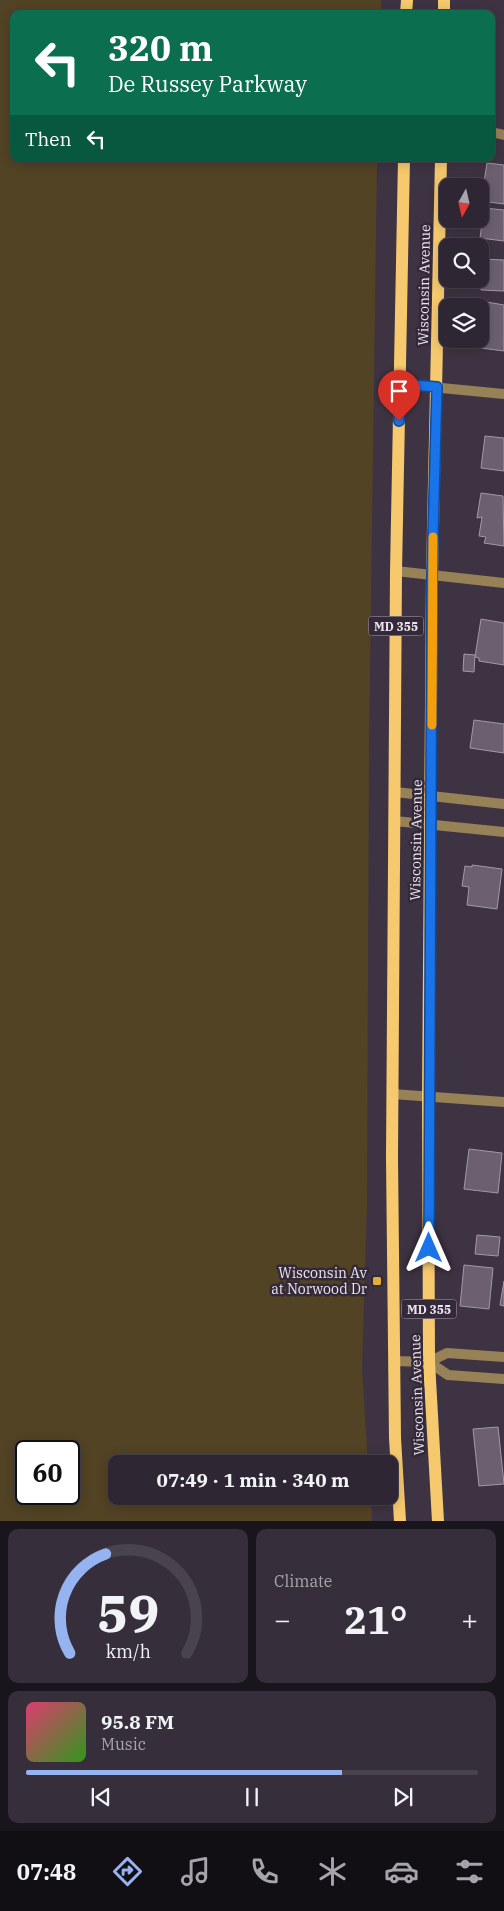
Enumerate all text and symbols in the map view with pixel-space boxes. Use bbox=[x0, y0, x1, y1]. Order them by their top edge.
text: 320 m bbox=[108, 25, 213, 71]
icon: left bbox=[25, 30, 90, 95]
text: De Russey Parkway bbox=[108, 69, 307, 98]
icon: left bbox=[82, 125, 110, 153]
text: Then bbox=[25, 127, 72, 151]
north arrow bbox=[439, 178, 489, 228]
map controls bbox=[439, 178, 489, 348]
street label: Wisconsin Avenue bbox=[414, 224, 434, 346]
button: search bbox=[439, 238, 489, 288]
button: layers bbox=[439, 298, 489, 348]
pin bbox=[378, 370, 420, 421]
icon: arrive bbox=[385, 377, 413, 405]
road number: MD 355 bbox=[368, 616, 424, 636]
street label: Wisconsin Avenue bbox=[406, 779, 426, 901]
position arrow bbox=[402, 1221, 454, 1273]
place label: Wisconsin Av at Norwood Dr bbox=[271, 1264, 368, 1298]
marker: Wisconsin Av at Norwood Dr bbox=[371, 1275, 383, 1287]
road number: MD 355 bbox=[402, 1300, 456, 1318]
street label: Wisconsin Avenue bbox=[406, 1334, 428, 1456]
speed limit sign: 60 bbox=[15, 1440, 80, 1505]
text: 07:49 · 1 min · 340 m bbox=[157, 1468, 349, 1492]
text: Climate bbox=[274, 1571, 332, 1591]
text: 59 bbox=[97, 1579, 159, 1646]
text: 21° bbox=[344, 1595, 408, 1644]
text: − bbox=[274, 1601, 291, 1638]
text: + bbox=[461, 1601, 478, 1638]
text: km/h bbox=[105, 1640, 151, 1663]
text: 95.8 FM bbox=[101, 1710, 174, 1734]
text: Music bbox=[101, 1734, 146, 1754]
icon: previous bbox=[87, 1783, 115, 1811]
icon: pause bbox=[238, 1783, 266, 1811]
icon: next bbox=[389, 1783, 417, 1811]
icon: directions bbox=[110, 1854, 145, 1889]
icon: music bbox=[178, 1854, 213, 1889]
icon: phone bbox=[247, 1854, 282, 1889]
icon: climate bbox=[315, 1854, 350, 1889]
icon: car bbox=[384, 1854, 419, 1889]
icon: filters bbox=[452, 1854, 487, 1889]
text: 07:48 bbox=[17, 1857, 76, 1886]

